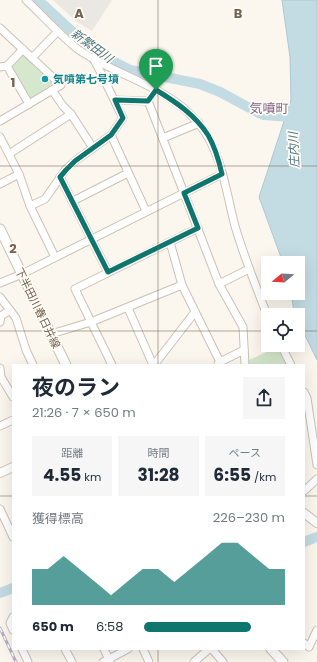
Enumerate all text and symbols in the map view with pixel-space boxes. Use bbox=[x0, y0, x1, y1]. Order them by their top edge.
text: A bbox=[74, 4, 84, 23]
text: B bbox=[234, 4, 243, 23]
water label: 新繁田川 bbox=[68, 25, 118, 68]
pin bbox=[139, 49, 173, 90]
icon: arrive bbox=[145, 55, 167, 77]
place label: 気噴第七号墳 bbox=[53, 71, 119, 87]
text: 1 bbox=[11, 73, 15, 92]
marker: 気噴第七号墳 bbox=[40, 74, 50, 84]
district label: 気噴町 bbox=[249, 99, 289, 118]
water label: 庄内川 bbox=[284, 130, 303, 168]
text: 2 bbox=[9, 239, 17, 258]
north arrow bbox=[261, 256, 305, 300]
map controls bbox=[261, 256, 305, 352]
street label: 下半田川春日井線 bbox=[12, 265, 64, 351]
button: locate bbox=[261, 308, 305, 352]
text: 夜のラン bbox=[32, 372, 120, 403]
button: share bbox=[243, 377, 285, 419]
text: 21:26 · 7 × 650 m bbox=[32, 403, 136, 422]
text: 距離 bbox=[61, 445, 83, 461]
text: 時間 bbox=[147, 445, 169, 461]
text: ペース bbox=[229, 445, 261, 461]
text: 4.55 bbox=[43, 463, 81, 487]
text: 31:28 bbox=[137, 463, 180, 487]
text: 6:55 bbox=[213, 463, 251, 487]
text: km bbox=[81, 469, 101, 485]
text: /km bbox=[251, 469, 276, 485]
text: 226–230 m bbox=[213, 508, 285, 527]
text: 獲得標高 bbox=[32, 509, 84, 528]
text: 650 m bbox=[32, 617, 74, 636]
text: 6:58 bbox=[96, 617, 123, 636]

